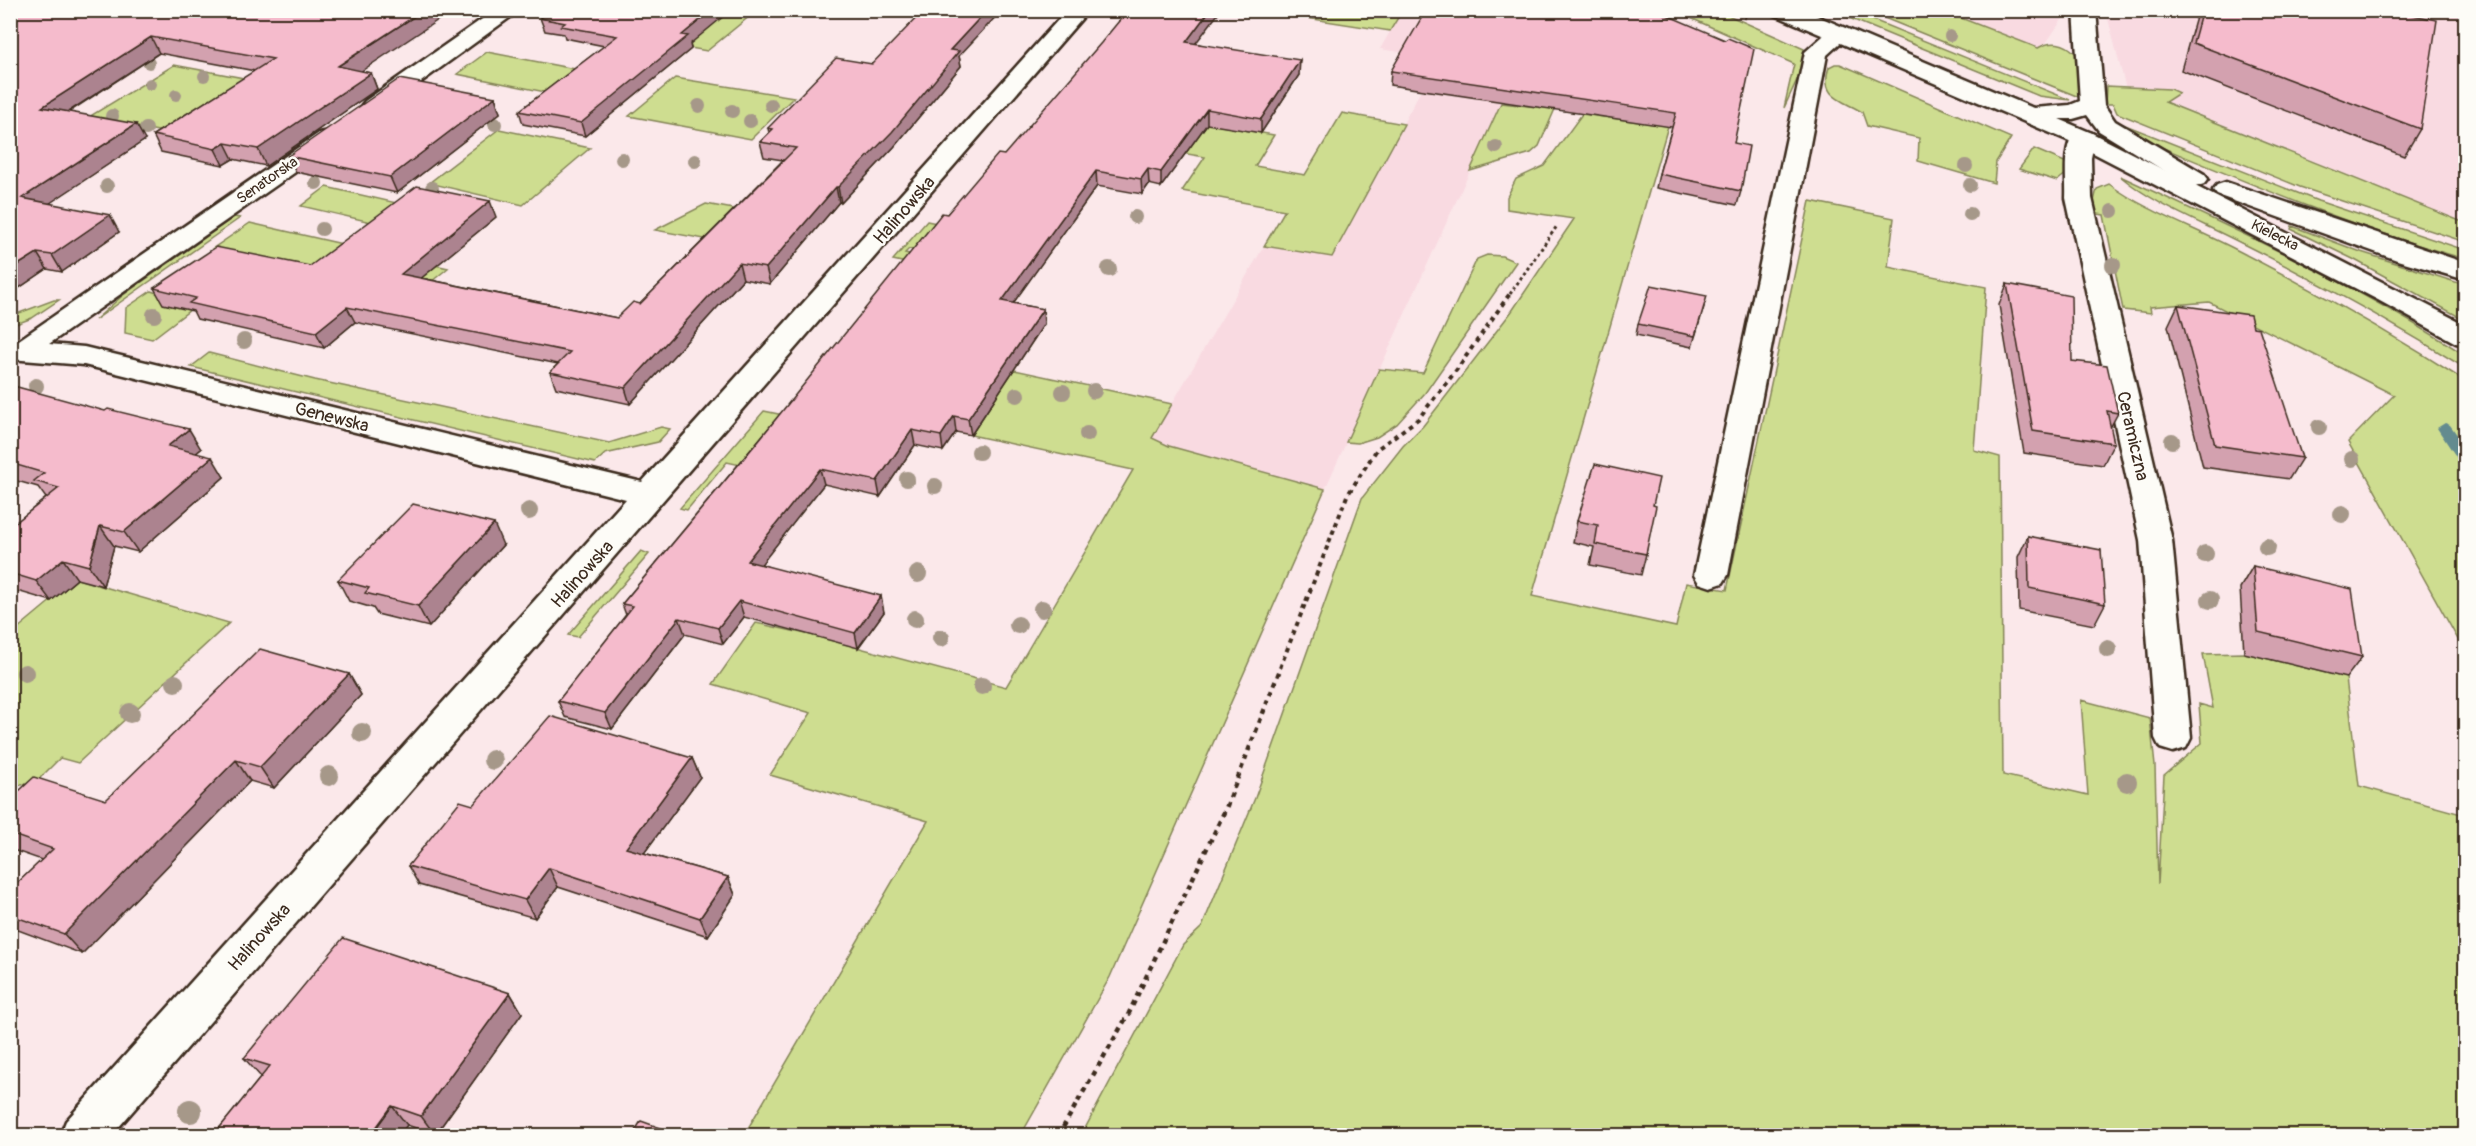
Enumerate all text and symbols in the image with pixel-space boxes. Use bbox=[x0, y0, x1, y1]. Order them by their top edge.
street label: Senatorska bbox=[233, 152, 302, 208]
street label: Halinowska bbox=[868, 171, 940, 249]
street label: Kielecka bbox=[2248, 215, 2302, 255]
street label: Ceramiczna bbox=[2111, 389, 2154, 483]
street label: Genewska bbox=[292, 397, 371, 438]
street label: Halinowska bbox=[546, 536, 619, 613]
street label: Halinowska bbox=[223, 899, 296, 976]

